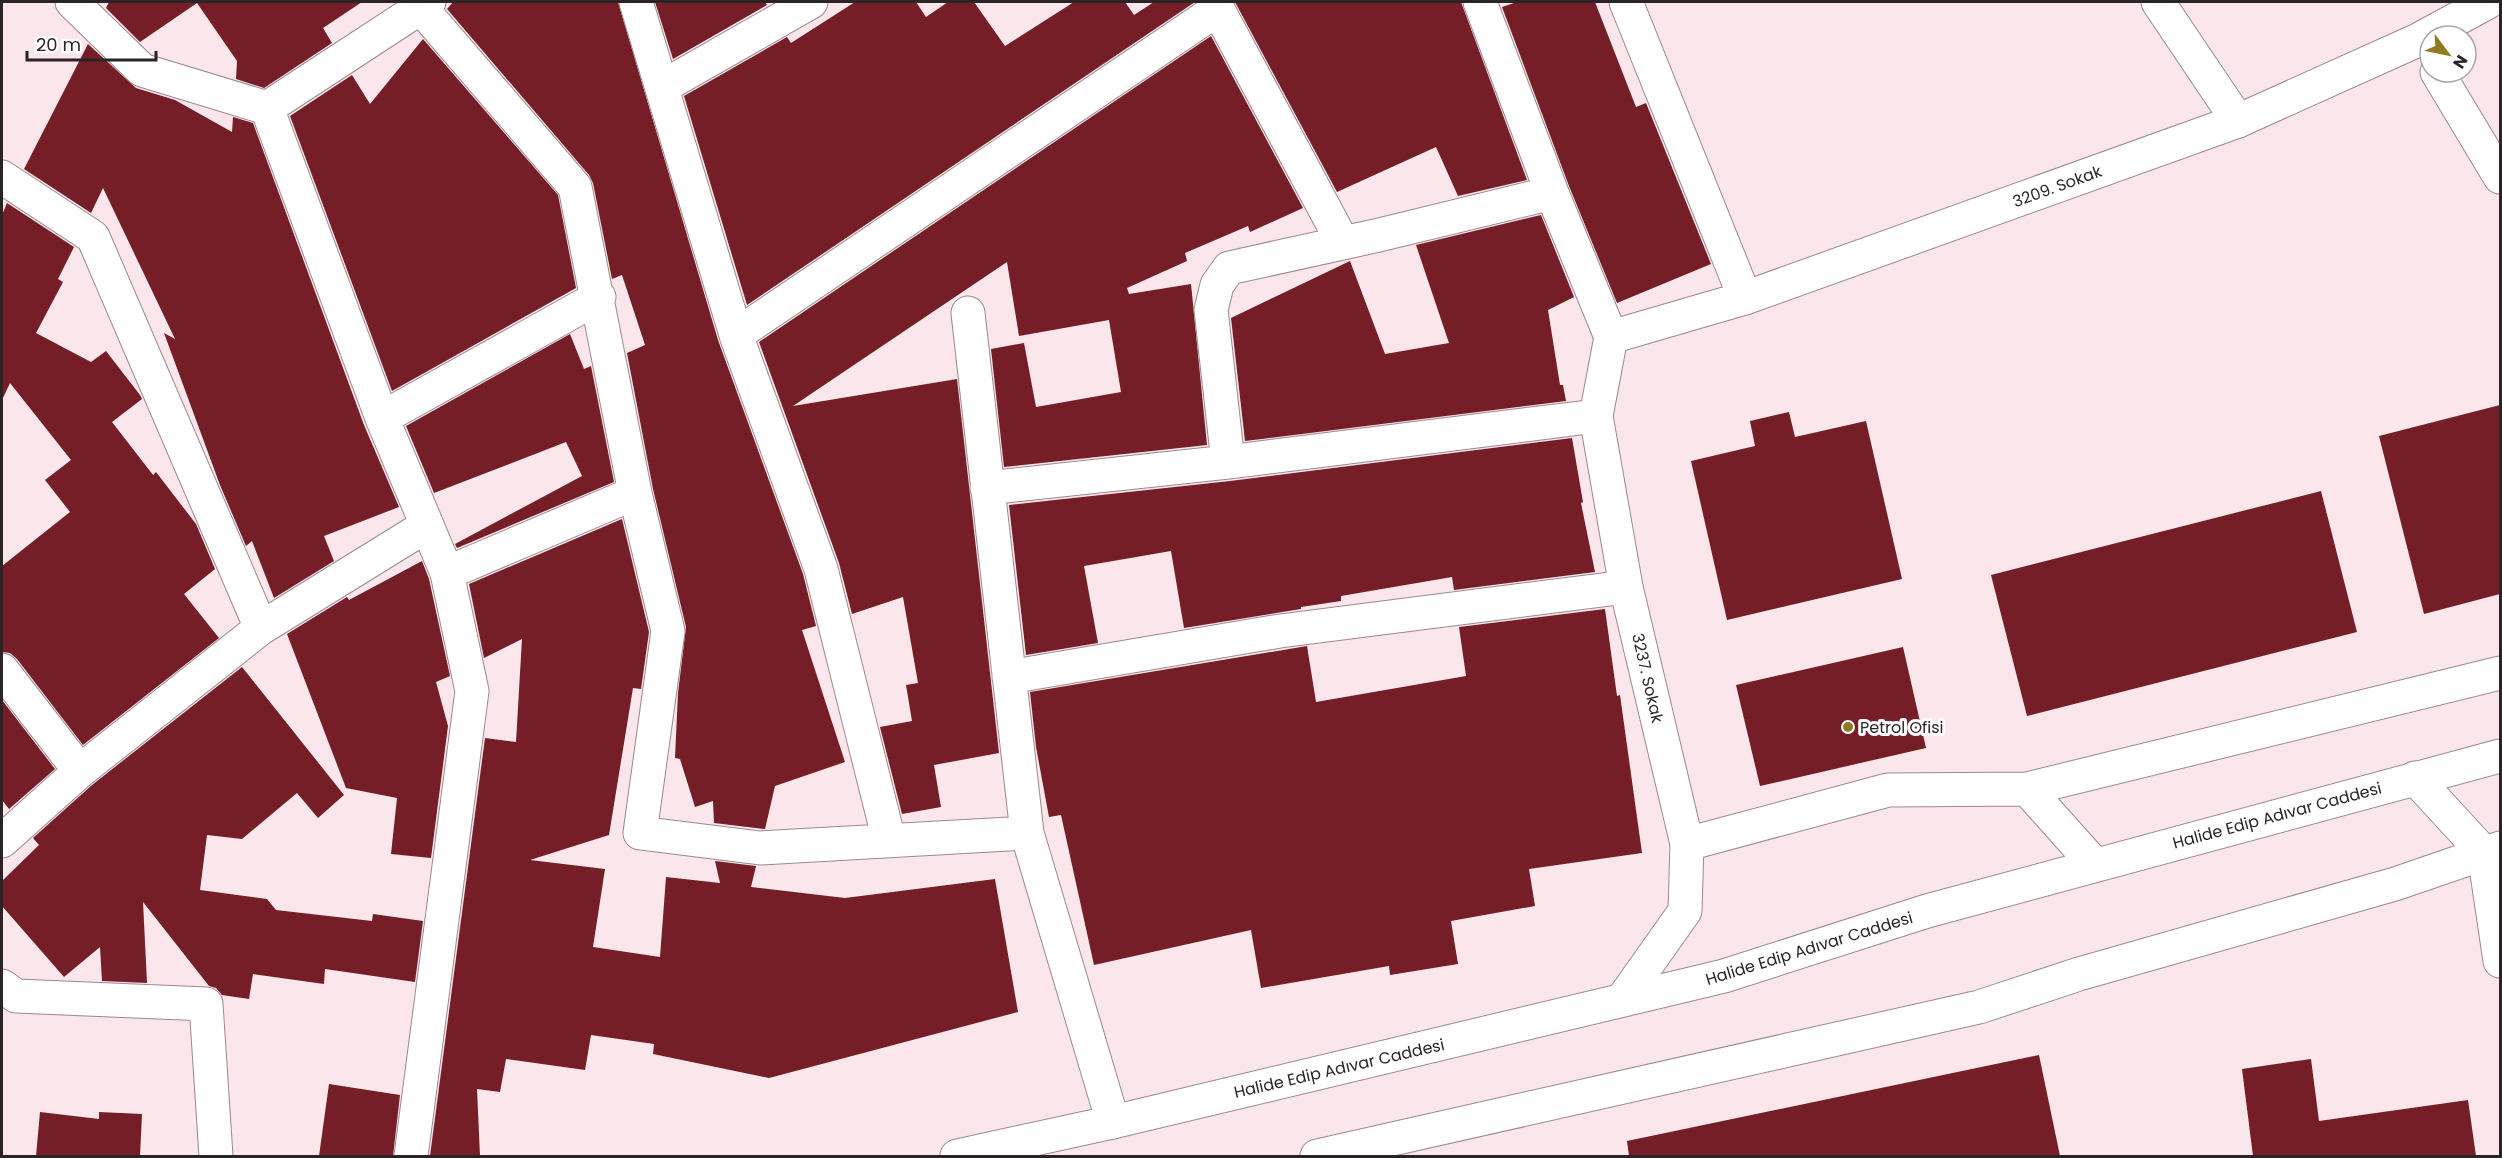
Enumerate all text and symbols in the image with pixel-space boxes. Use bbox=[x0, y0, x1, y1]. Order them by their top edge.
scale bar bbox=[27, 24, 156, 62]
north arrow bbox=[2418, 24, 2478, 84]
text: 20 m bbox=[36, 32, 81, 57]
text: N bbox=[2447, 50, 2473, 73]
street label: 3209. Sokak bbox=[2009, 159, 2106, 213]
street label: 3237. Sokak bbox=[1626, 631, 1669, 726]
place label: Petrol Ofisi bbox=[1860, 716, 1944, 739]
marker: Petrol Ofisi bbox=[1841, 720, 1855, 734]
street label: Halide Edip Adıvar Caddesi bbox=[2170, 776, 2384, 854]
street label: Halide Edip Adıvar Caddesi bbox=[1703, 906, 1916, 991]
street label: Halide Edip Adıvar Caddesi bbox=[1232, 1033, 1447, 1104]

